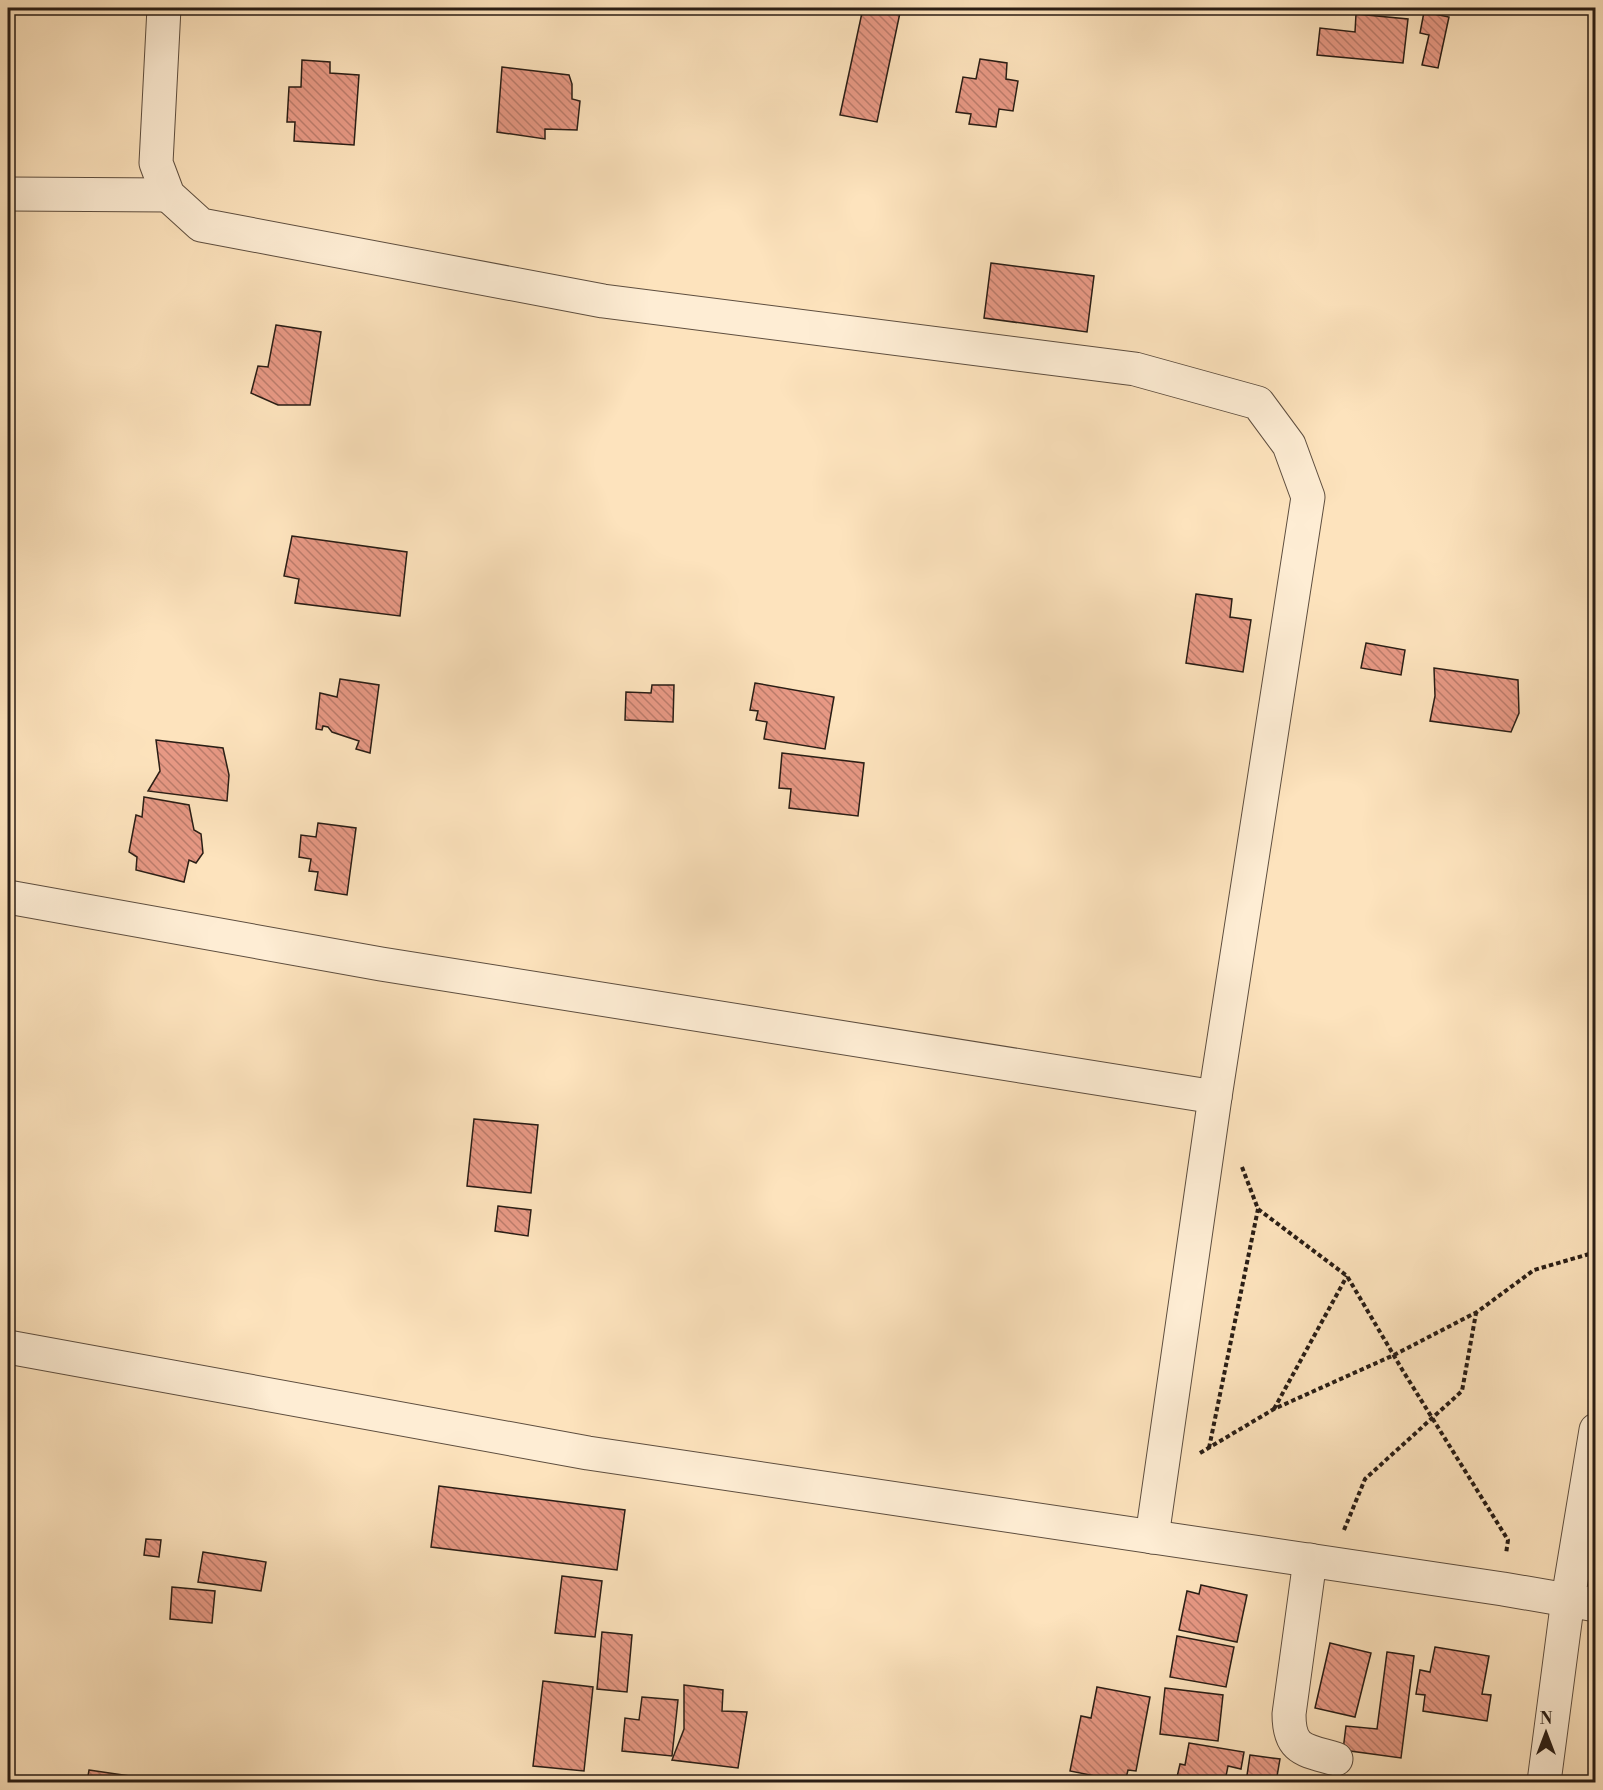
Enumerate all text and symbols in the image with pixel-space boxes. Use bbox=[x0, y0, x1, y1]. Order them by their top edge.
north arrow bbox=[1516, 1703, 1576, 1763]
text: N bbox=[1540, 1709, 1553, 1729]

